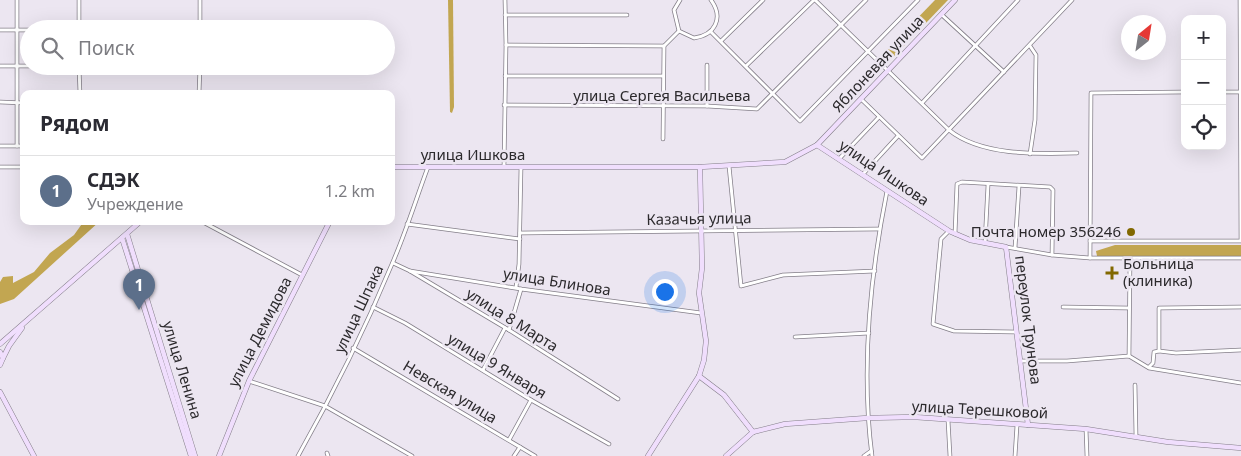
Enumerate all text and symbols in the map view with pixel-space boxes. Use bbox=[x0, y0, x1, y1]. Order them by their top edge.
street label: Яблоневая улица bbox=[827, 11, 927, 116]
north arrow bbox=[1121, 15, 1166, 60]
map controls bbox=[1181, 15, 1226, 150]
button: + bbox=[1181, 15, 1226, 60]
search box bbox=[20, 20, 395, 75]
icon: search bbox=[38, 34, 66, 62]
text: Поиск bbox=[78, 35, 134, 61]
button: − bbox=[1181, 60, 1226, 105]
street label: улица Сергея Васильева bbox=[573, 85, 751, 105]
button: locate bbox=[1181, 105, 1226, 150]
text: Рядом bbox=[40, 109, 110, 137]
street label: улица Ишкова bbox=[836, 135, 933, 210]
street label: улица Ишкова bbox=[421, 144, 525, 164]
text: СДЭК bbox=[87, 167, 140, 193]
text: 1 bbox=[51, 180, 61, 202]
text: 1.2 km bbox=[325, 180, 375, 202]
text: Учреждение bbox=[87, 193, 183, 215]
street label: Казачья улица bbox=[646, 207, 752, 229]
place label: Почта номер 356246 bbox=[971, 221, 1121, 241]
marker: Почта номер 356246 bbox=[1125, 226, 1137, 238]
place label: Больница (клиника) bbox=[1123, 253, 1194, 290]
street label: переулок Трунова bbox=[1011, 254, 1047, 386]
street label: улица Шпака bbox=[329, 261, 387, 356]
street label: улица Блинова bbox=[502, 263, 612, 299]
marker: Больница (клиника) bbox=[1105, 266, 1119, 280]
pin: 1 bbox=[123, 269, 155, 310]
street label: улица Демидова bbox=[223, 273, 296, 390]
your location bbox=[652, 279, 678, 305]
street label: улица 8 Марта bbox=[463, 283, 562, 355]
street label: улица Ленина bbox=[159, 318, 207, 421]
street label: улица 9 Января bbox=[444, 328, 551, 403]
street label: Невская улица bbox=[400, 355, 501, 427]
street label: улица Терешковой bbox=[911, 395, 1049, 423]

